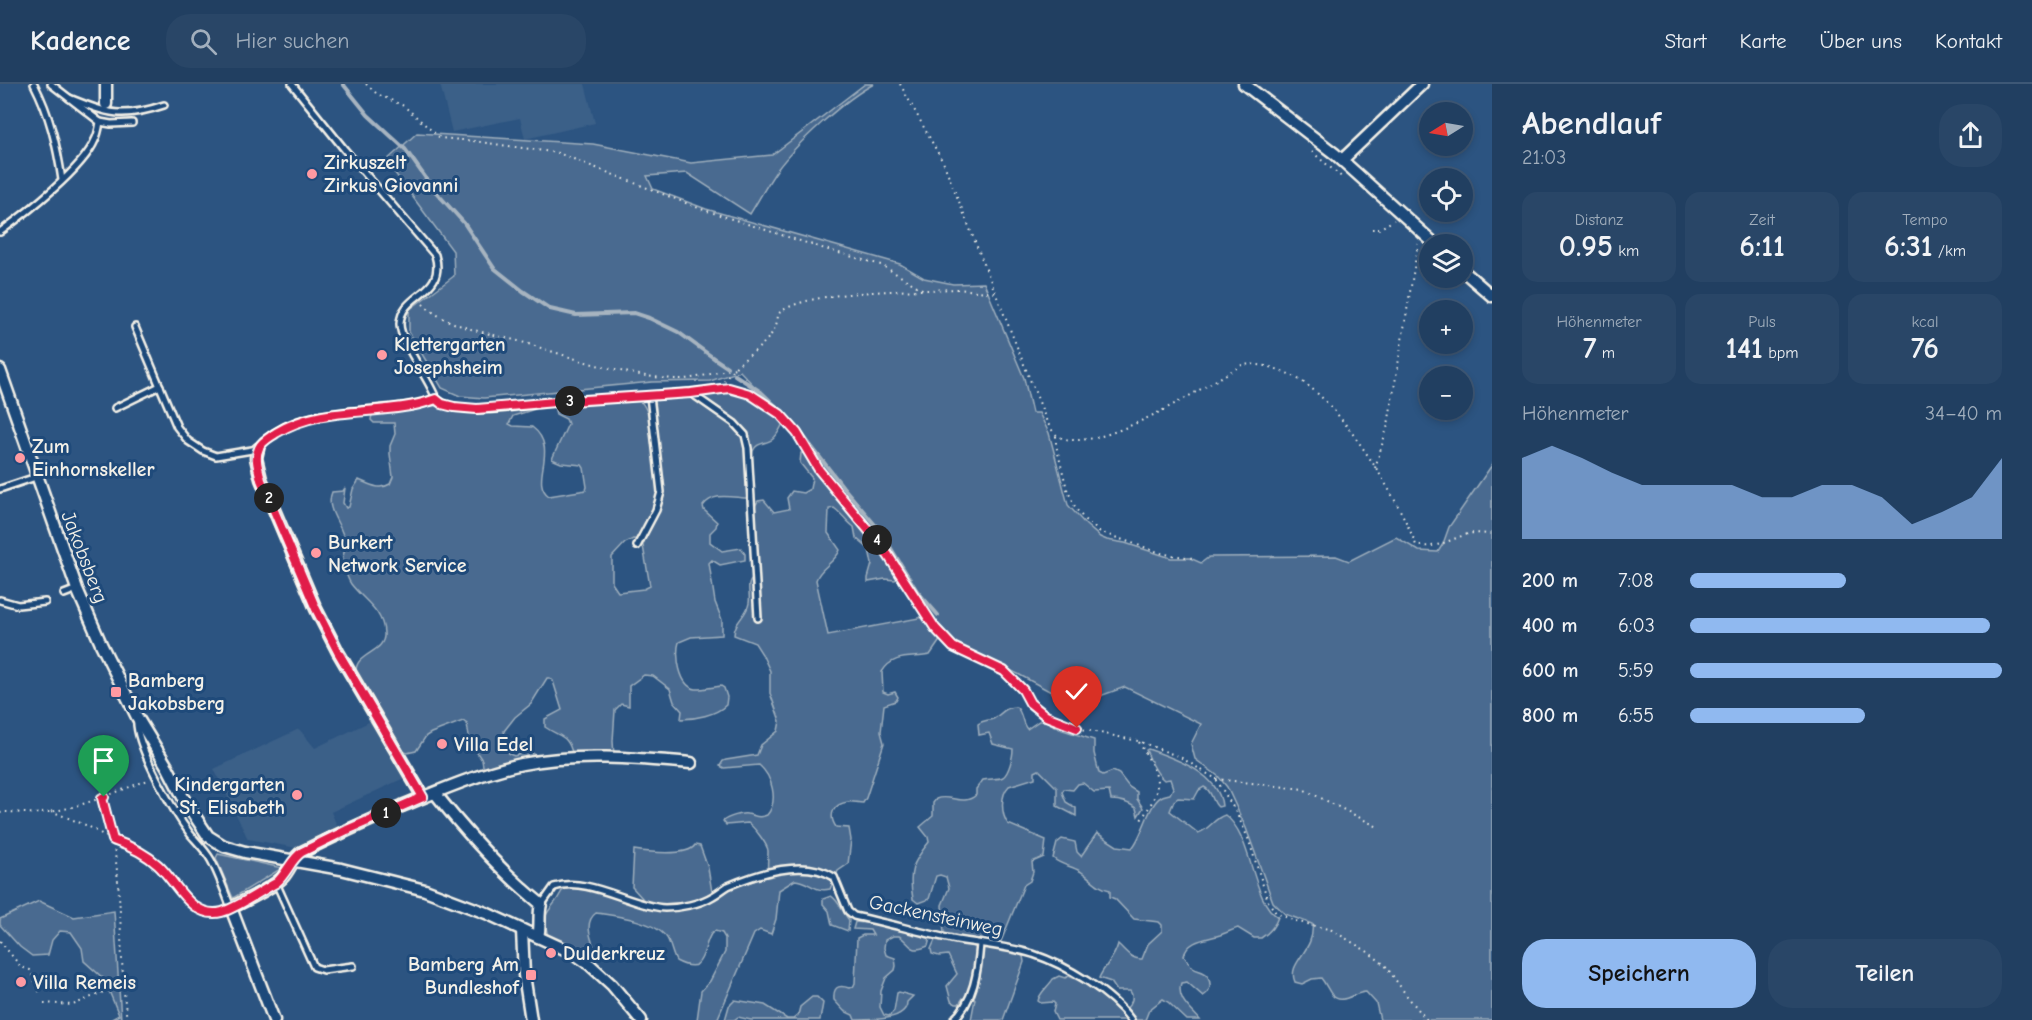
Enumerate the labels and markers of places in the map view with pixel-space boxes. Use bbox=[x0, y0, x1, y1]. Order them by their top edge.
place label: Zirkuszelt Zirkus Giovanni bbox=[324, 151, 458, 197]
marker: Zirkuszelt Zirkus Giovanni bbox=[305, 167, 319, 181]
place label: Klettergarten Josephsheim bbox=[394, 333, 506, 379]
marker: Klettergarten Josephsheim bbox=[375, 348, 389, 362]
pin: 3 bbox=[555, 386, 585, 416]
place label: Zum Einhornskeller bbox=[32, 435, 154, 481]
marker: Zum Einhornskeller bbox=[13, 451, 27, 465]
pin: 2 bbox=[254, 483, 284, 513]
pin: 4 bbox=[862, 525, 892, 555]
place label: Burkert Network Service bbox=[328, 531, 467, 577]
marker: Burkert Network Service bbox=[309, 546, 323, 560]
pin bbox=[1051, 666, 1102, 728]
place label: Bamberg Jakobsberg bbox=[128, 669, 225, 715]
marker: Bamberg Jakobsberg bbox=[109, 685, 123, 699]
place label: Villa Edel bbox=[454, 733, 533, 756]
pin bbox=[78, 735, 129, 797]
marker: Villa Edel bbox=[435, 737, 449, 751]
place label: Kindergarten St. Elisabeth bbox=[174, 773, 285, 819]
marker: Kindergarten St. Elisabeth bbox=[290, 788, 304, 802]
pin: 1 bbox=[371, 798, 401, 828]
place label: Dulderkreuz bbox=[563, 942, 665, 965]
marker: Dulderkreuz bbox=[544, 946, 558, 960]
place label: Bamberg Am Bundleshof bbox=[408, 953, 521, 999]
marker: Bamberg Am Bundleshof bbox=[524, 968, 538, 982]
place label: Villa Remeis bbox=[33, 971, 136, 994]
marker: Villa Remeis bbox=[14, 975, 28, 989]

